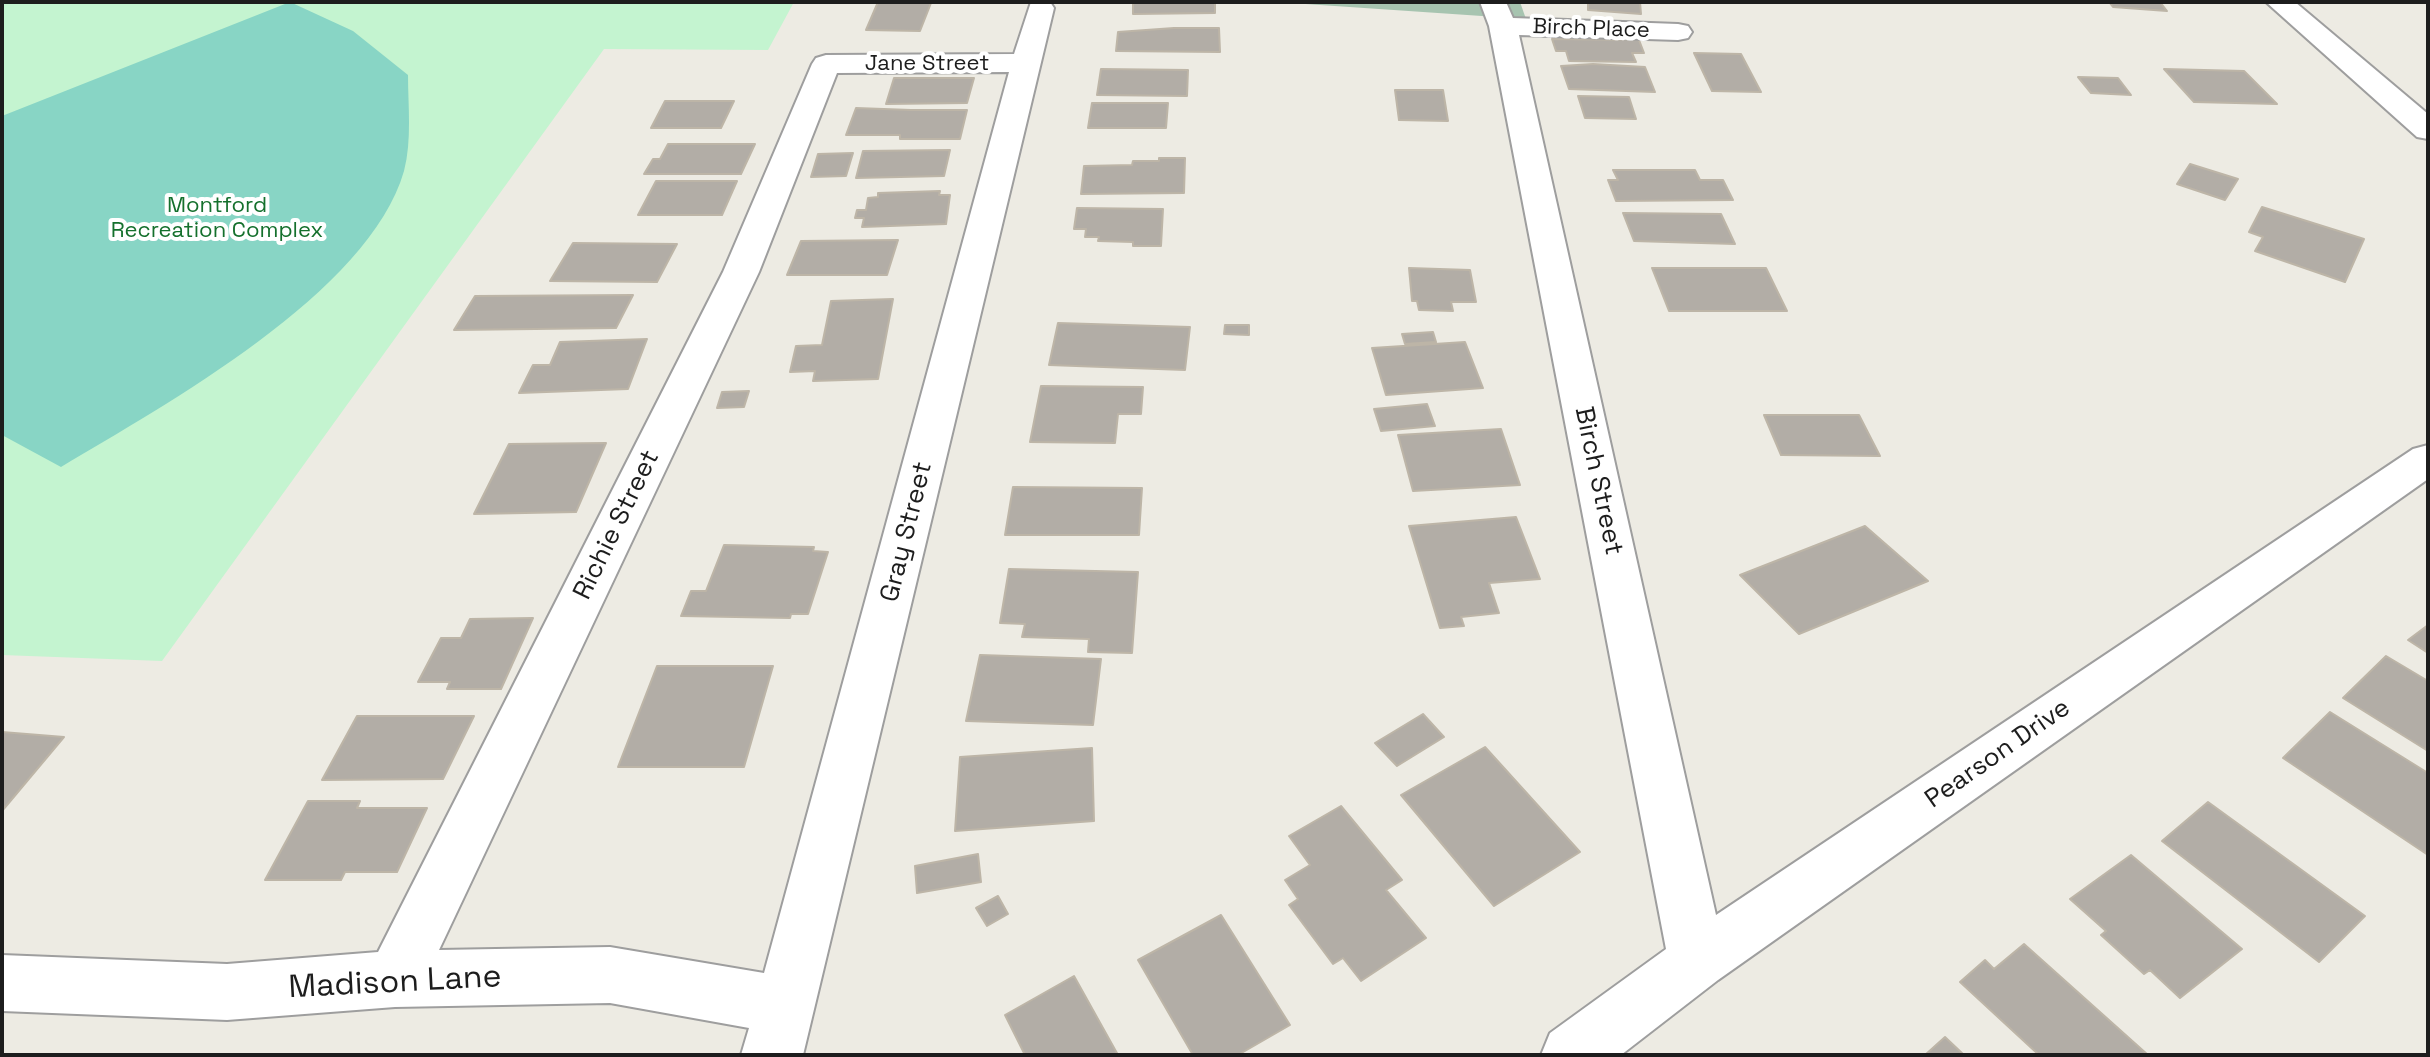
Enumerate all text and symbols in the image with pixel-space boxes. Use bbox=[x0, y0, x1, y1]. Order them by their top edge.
street label: Birch Place bbox=[1532, 14, 1650, 44]
street label: Jane Street bbox=[865, 51, 989, 77]
park label: Montford Recreation Complex bbox=[111, 193, 323, 244]
street label: Birch Street bbox=[1567, 404, 1629, 558]
street label: Richie Street bbox=[567, 445, 667, 605]
street label: Gray Street bbox=[875, 459, 939, 605]
street label: Pearson Drive bbox=[1920, 693, 2076, 815]
street label: Madison Lane bbox=[288, 958, 502, 1008]

